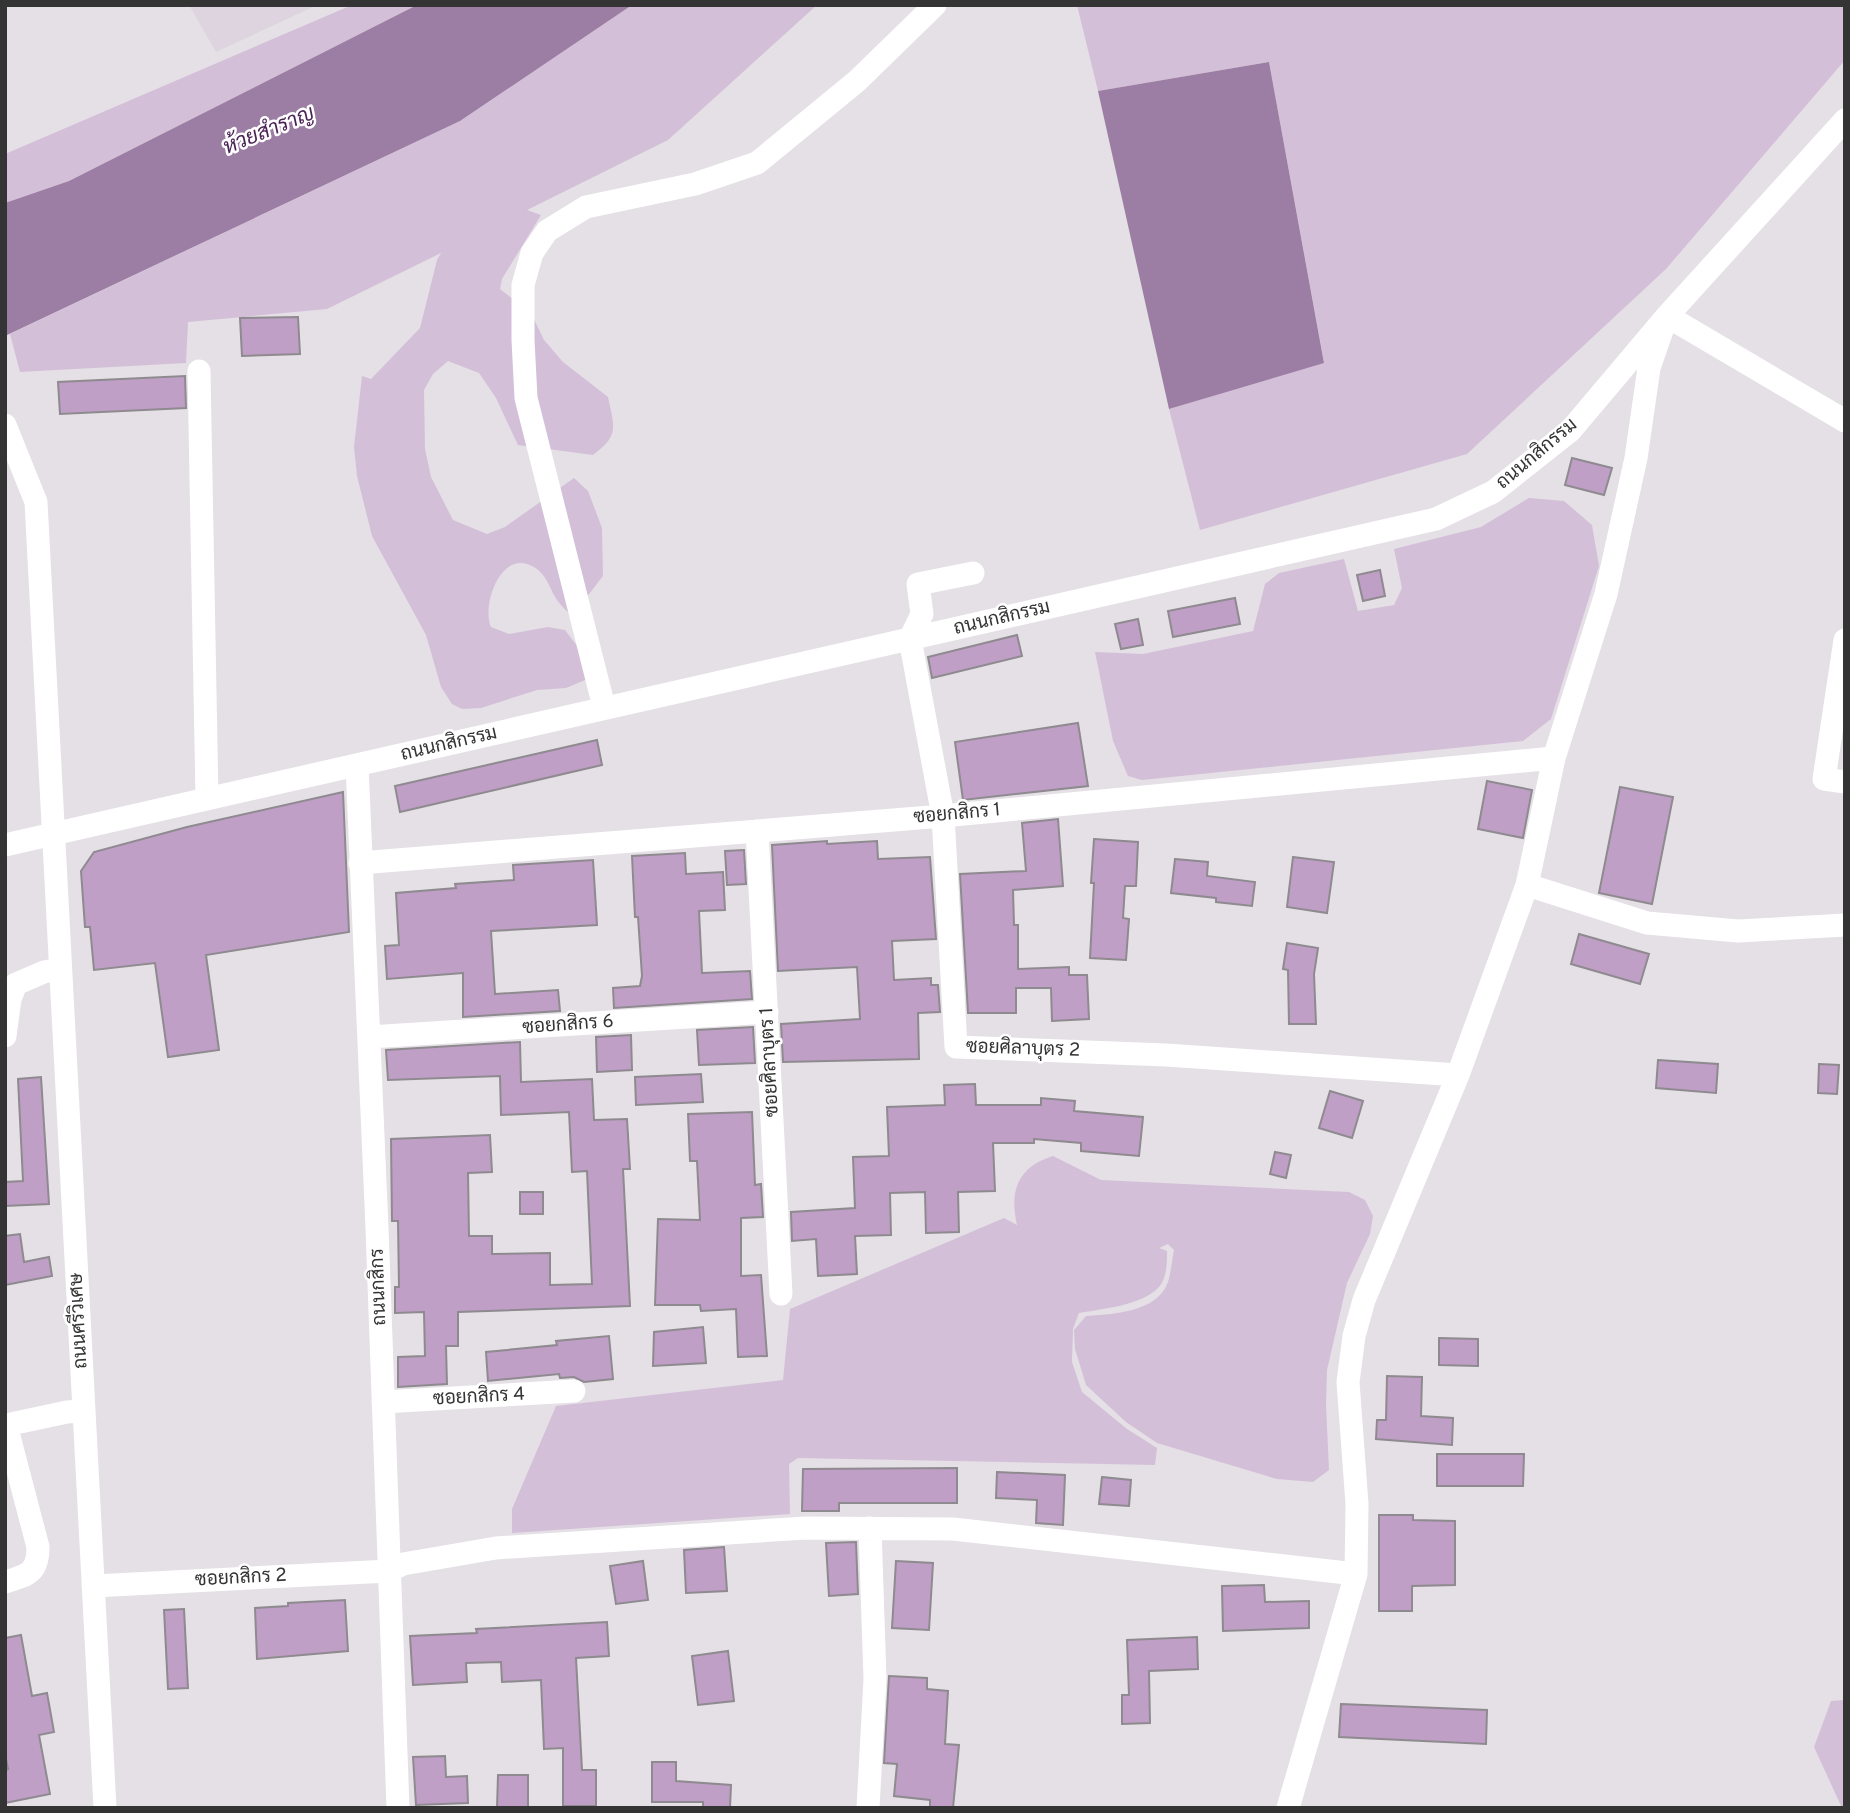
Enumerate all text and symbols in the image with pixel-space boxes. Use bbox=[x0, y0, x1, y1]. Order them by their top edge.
water label: ห้วยสำราญ bbox=[219, 99, 319, 162]
street label: ถนนกสิกรรม bbox=[1492, 413, 1582, 495]
street label: ถนนกสิกรรม bbox=[951, 595, 1053, 641]
street label: ถนนกสิกรรม bbox=[398, 721, 500, 767]
street label: ซอยกสิกร 1 bbox=[912, 798, 1002, 830]
street label: ซอยศิลาบุตร 1 bbox=[755, 1006, 785, 1118]
street label: ซอยกสิกร 6 bbox=[521, 1010, 615, 1040]
street label: ซอยศิลาบุตร 2 bbox=[965, 1035, 1081, 1063]
street label: ถนนกสิกร bbox=[366, 1248, 392, 1326]
street label: ถนนศรีวิเศษ bbox=[62, 1271, 93, 1370]
street label: ซอยกสิกร 4 bbox=[432, 1383, 526, 1411]
street label: ซอยกสิกร 2 bbox=[194, 1564, 288, 1592]

